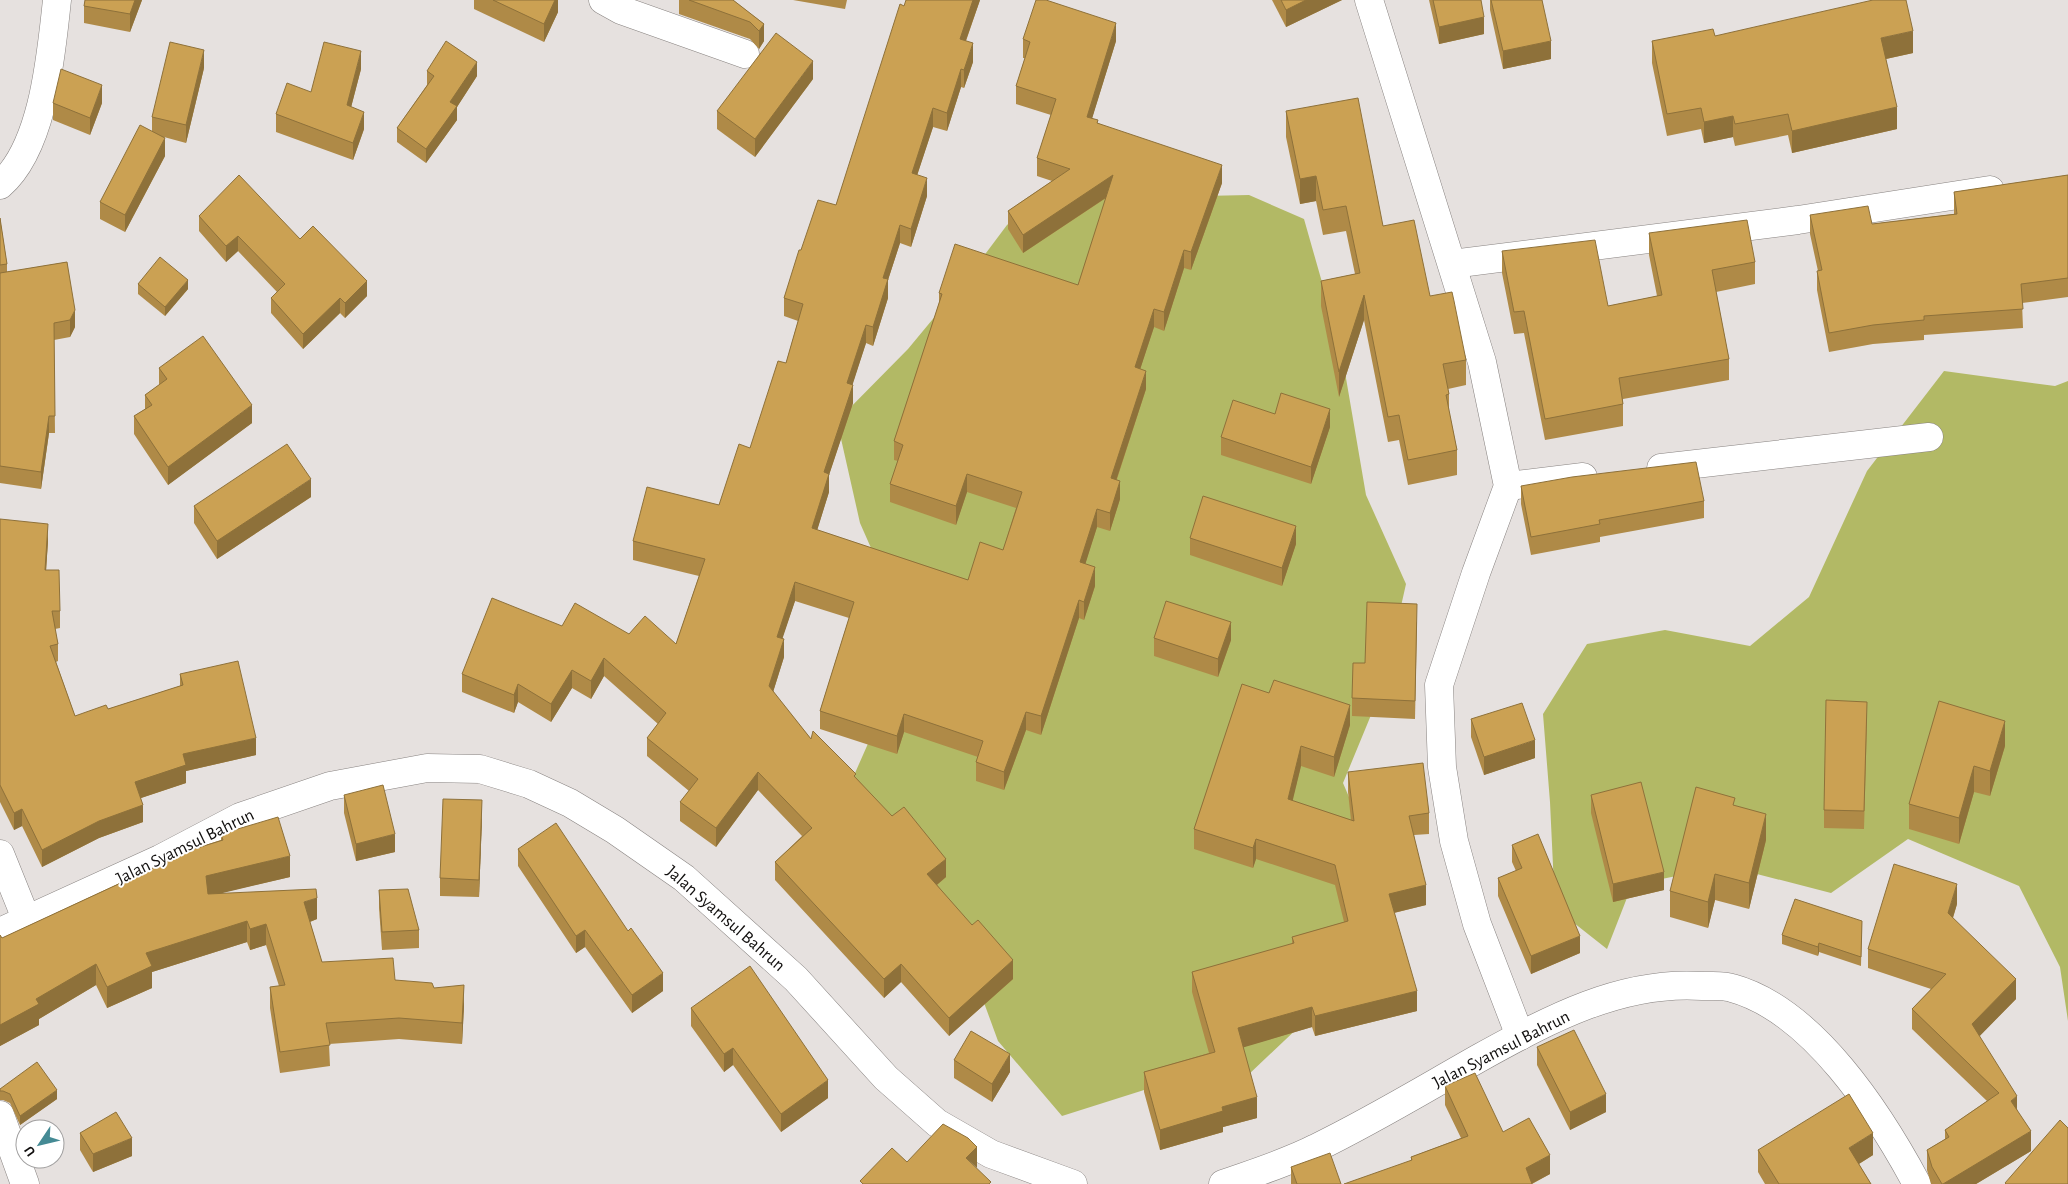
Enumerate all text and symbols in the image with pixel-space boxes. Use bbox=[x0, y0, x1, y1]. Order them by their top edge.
street label: Jalan Syamsul Bahrun bbox=[114, 806, 257, 888]
street label: Jalan Syamsul Bahrun bbox=[662, 862, 788, 975]
street label: Jalan Syamsul Bahrun bbox=[1430, 1008, 1573, 1092]
north arrow bbox=[15, 1119, 65, 1169]
text: U bbox=[22, 1143, 38, 1159]

